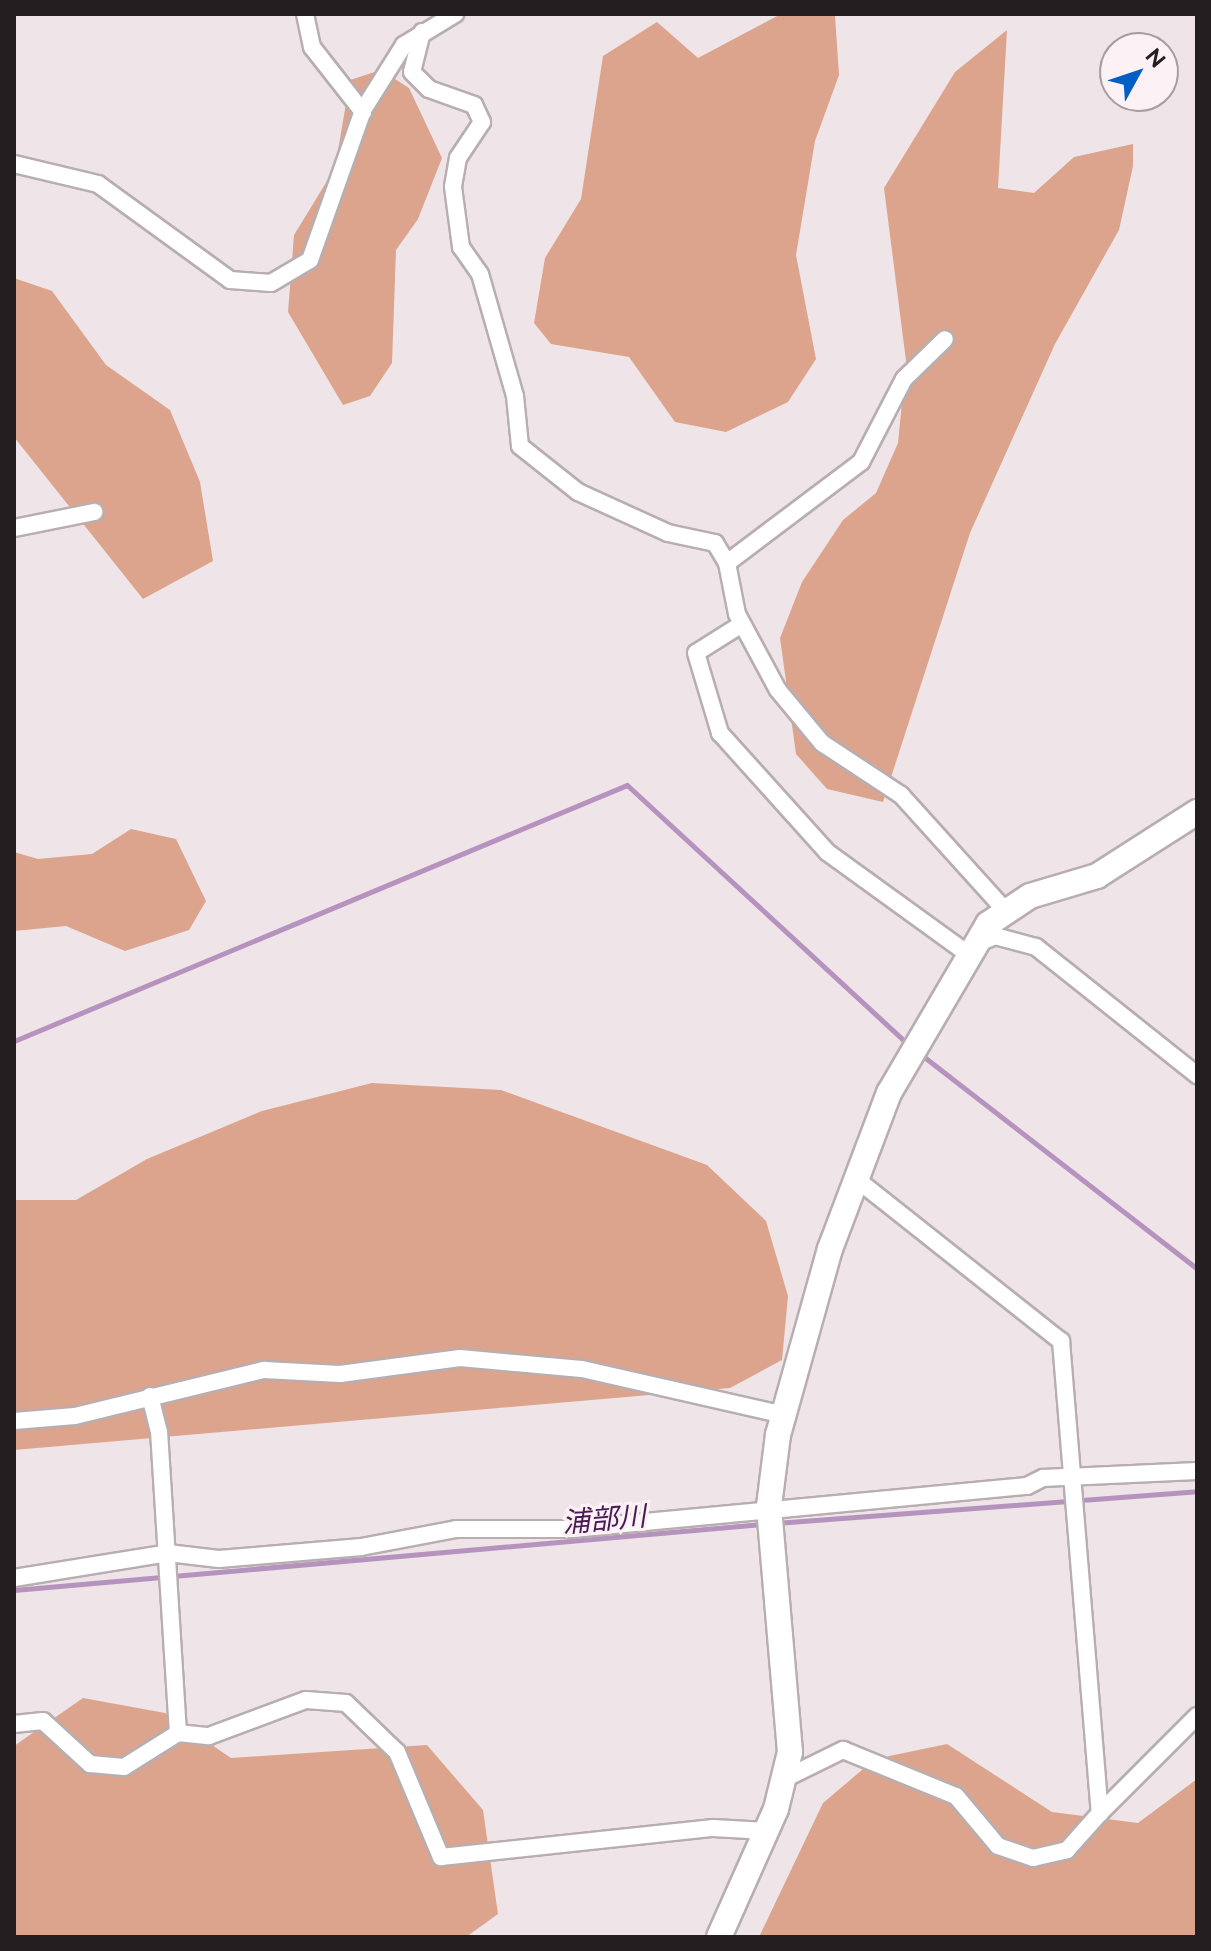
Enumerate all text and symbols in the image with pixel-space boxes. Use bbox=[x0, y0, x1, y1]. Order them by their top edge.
north arrow bbox=[1099, 32, 1179, 112]
text: N bbox=[1140, 43, 1171, 73]
water label: 浦部川 bbox=[561, 1500, 647, 1540]

